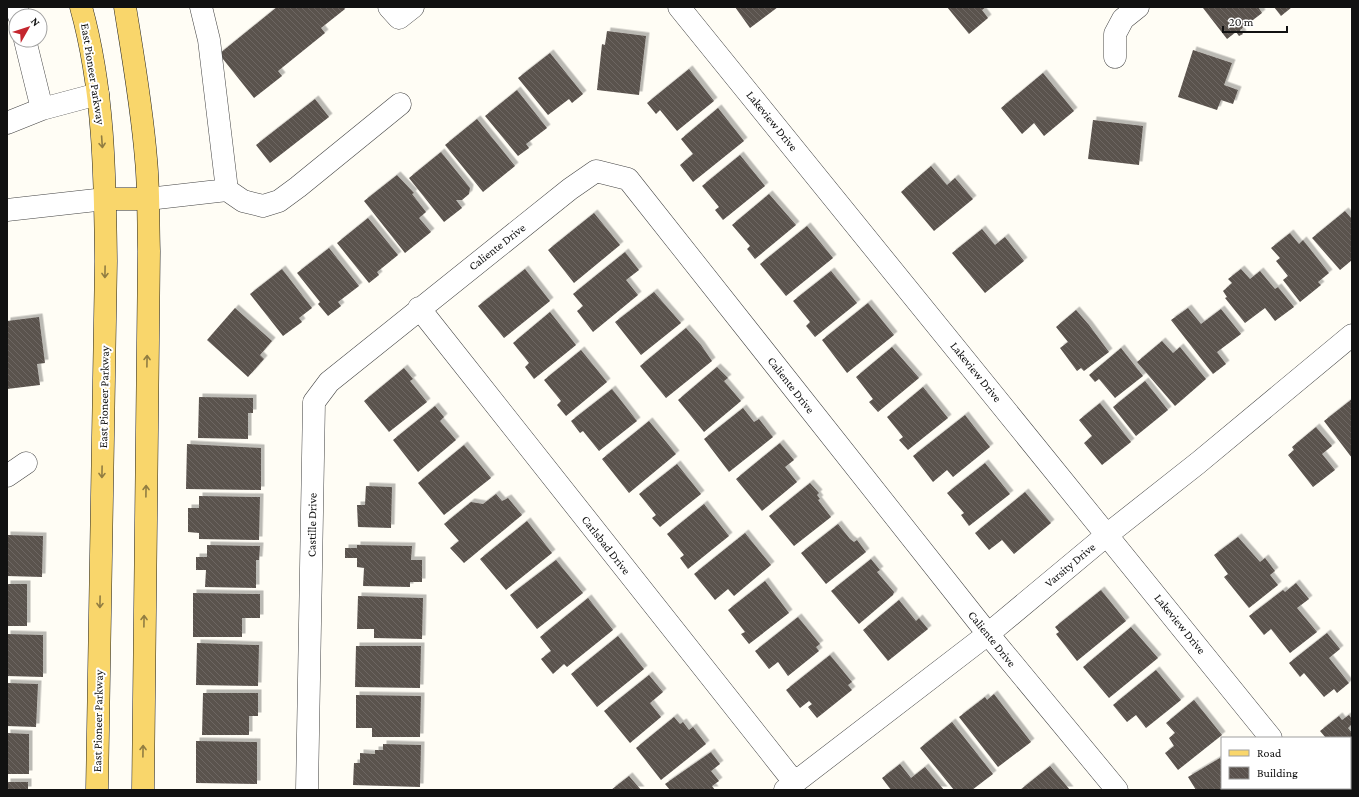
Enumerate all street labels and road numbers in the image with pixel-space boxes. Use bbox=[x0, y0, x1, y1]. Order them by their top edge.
street label: East Pioneer Parkway bbox=[78, 22, 108, 126]
street label: Lakeview Drive bbox=[743, 88, 801, 154]
street label: Caliente Drive bbox=[466, 221, 528, 273]
street label: Lakeview Drive bbox=[947, 339, 1005, 405]
street label: East Pioneer Parkway bbox=[96, 345, 112, 448]
street label: Caliente Drive bbox=[765, 354, 817, 416]
street label: Castille Drive bbox=[304, 493, 320, 557]
street label: Carlsbad Drive bbox=[579, 513, 633, 577]
street label: Varsity Drive bbox=[1042, 540, 1098, 590]
street label: Lakeview Drive bbox=[1151, 591, 1209, 657]
street label: Caliente Drive bbox=[965, 608, 1019, 670]
street label: East Pioneer Parkway bbox=[90, 669, 106, 772]

